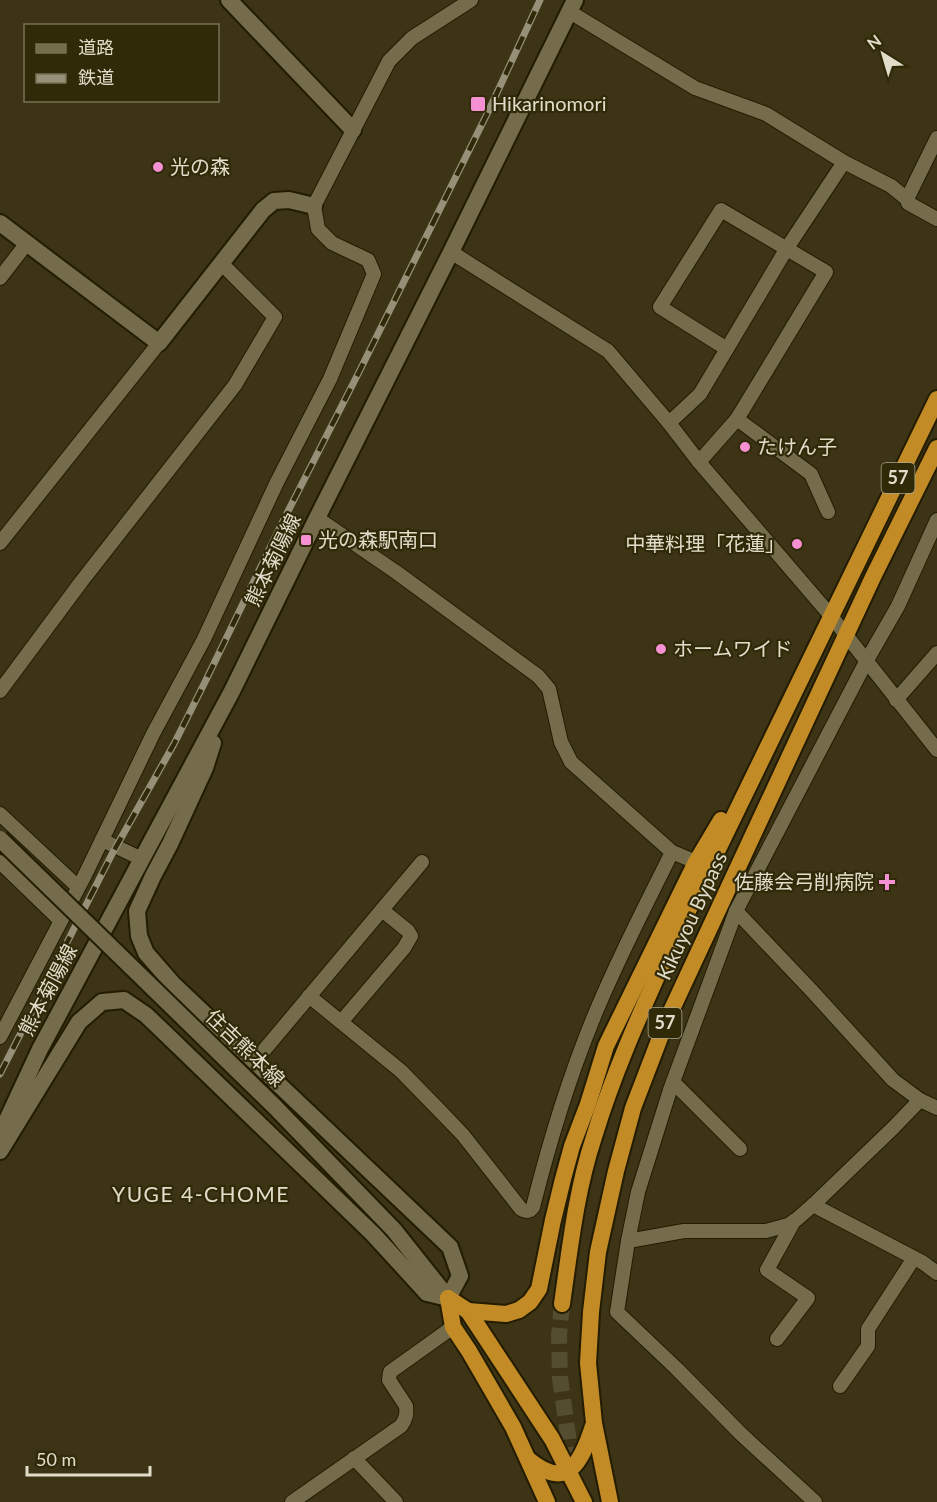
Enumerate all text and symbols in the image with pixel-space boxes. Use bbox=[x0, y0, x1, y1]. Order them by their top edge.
legend bbox=[24, 24, 219, 102]
north arrow bbox=[853, 24, 913, 84]
text: N bbox=[863, 30, 884, 53]
text: 道路 bbox=[78, 36, 114, 58]
text: 鉄道 bbox=[78, 66, 114, 88]
place label: Hikarinomori bbox=[492, 91, 606, 115]
marker: Hikarinomori bbox=[469, 95, 487, 113]
place label: 光の森 bbox=[170, 154, 230, 178]
marker: 光の森 bbox=[151, 160, 165, 174]
place label: たけん子 bbox=[757, 434, 837, 458]
marker: たけん子 bbox=[738, 440, 752, 454]
road number: 57 bbox=[882, 463, 914, 493]
street label: 熊本菊陽線 bbox=[239, 509, 305, 610]
place label: 光の森駅南口 bbox=[318, 527, 438, 551]
place label: 中華料理「花蓮」 bbox=[625, 531, 785, 555]
marker: 光の森駅南口 bbox=[299, 533, 313, 547]
marker: 中華料理「花蓮」 bbox=[790, 537, 804, 551]
place label: ホームワイド bbox=[673, 636, 792, 660]
marker: ホームワイド bbox=[654, 642, 668, 656]
street label: Kikuyou Bypass bbox=[651, 848, 731, 983]
place label: 佐藤会弓削病院 bbox=[734, 869, 874, 893]
marker: 佐藤会弓削病院 bbox=[878, 873, 896, 891]
street label: 熊本菊陽線 bbox=[13, 940, 81, 1039]
street label: 住吉熊本線 bbox=[201, 1004, 290, 1091]
road number: 57 bbox=[648, 1008, 682, 1038]
district label: YUGE 4-CHOME bbox=[112, 1181, 290, 1206]
scale bar bbox=[27, 1439, 150, 1477]
text: 50 m bbox=[36, 1448, 76, 1470]

